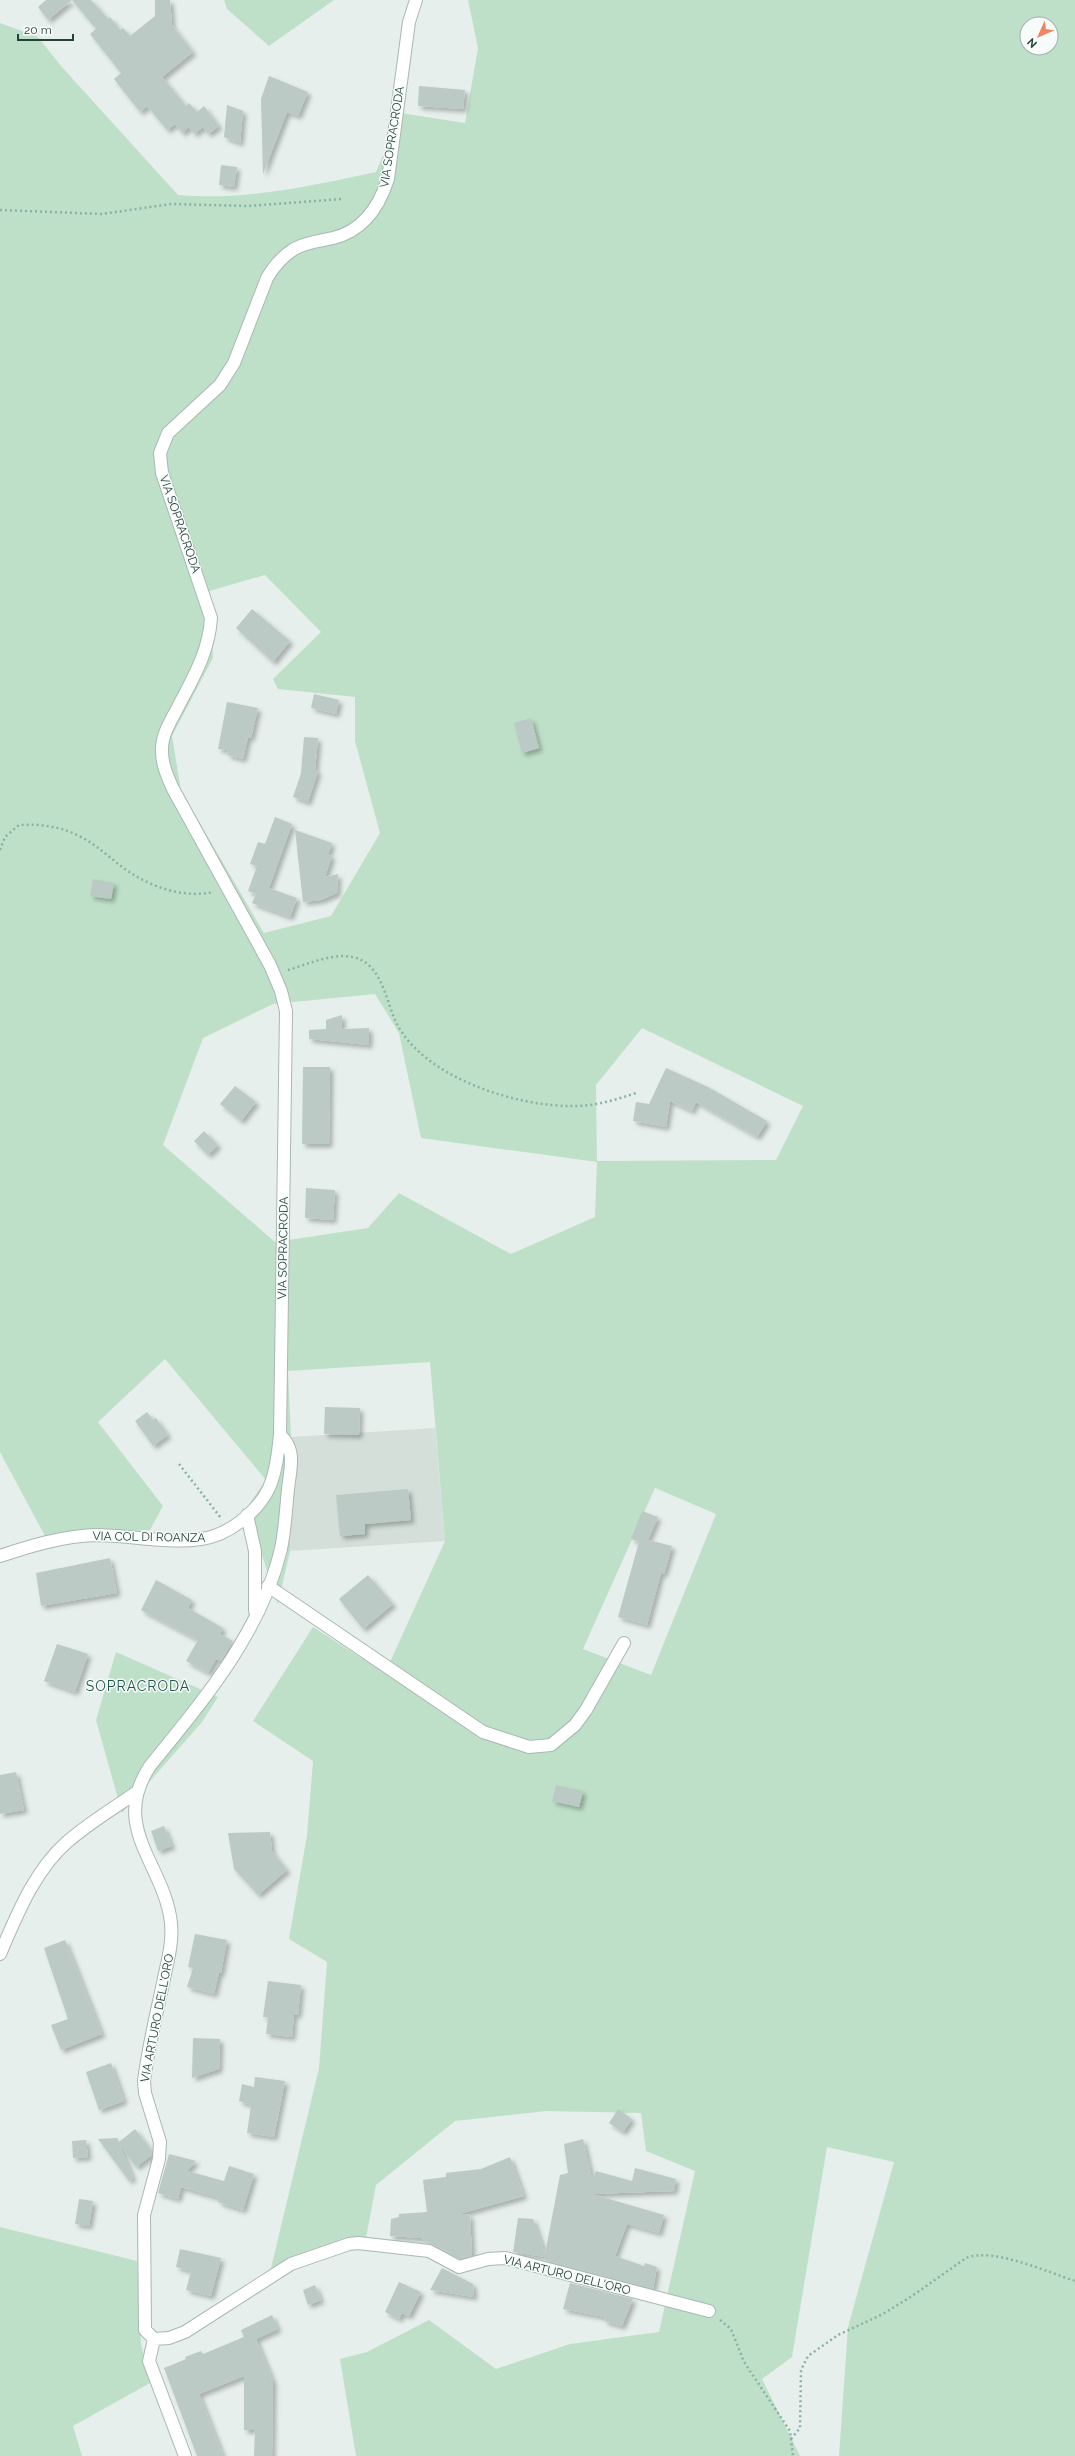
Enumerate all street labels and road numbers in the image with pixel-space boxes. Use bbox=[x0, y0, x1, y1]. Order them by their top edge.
street label: VIA SOPRACRODA bbox=[377, 85, 407, 189]
street label: VIA SOPRACRODA bbox=[157, 473, 203, 575]
street label: VIA SOPRACRODA bbox=[275, 1197, 291, 1299]
street label: VIA COL DI ROANZA bbox=[92, 1529, 206, 1545]
street label: VIA ARTURO DELL'ORO bbox=[138, 1953, 176, 2083]
street label: VIA ARTURO DELL'ORO bbox=[502, 2252, 632, 2298]

